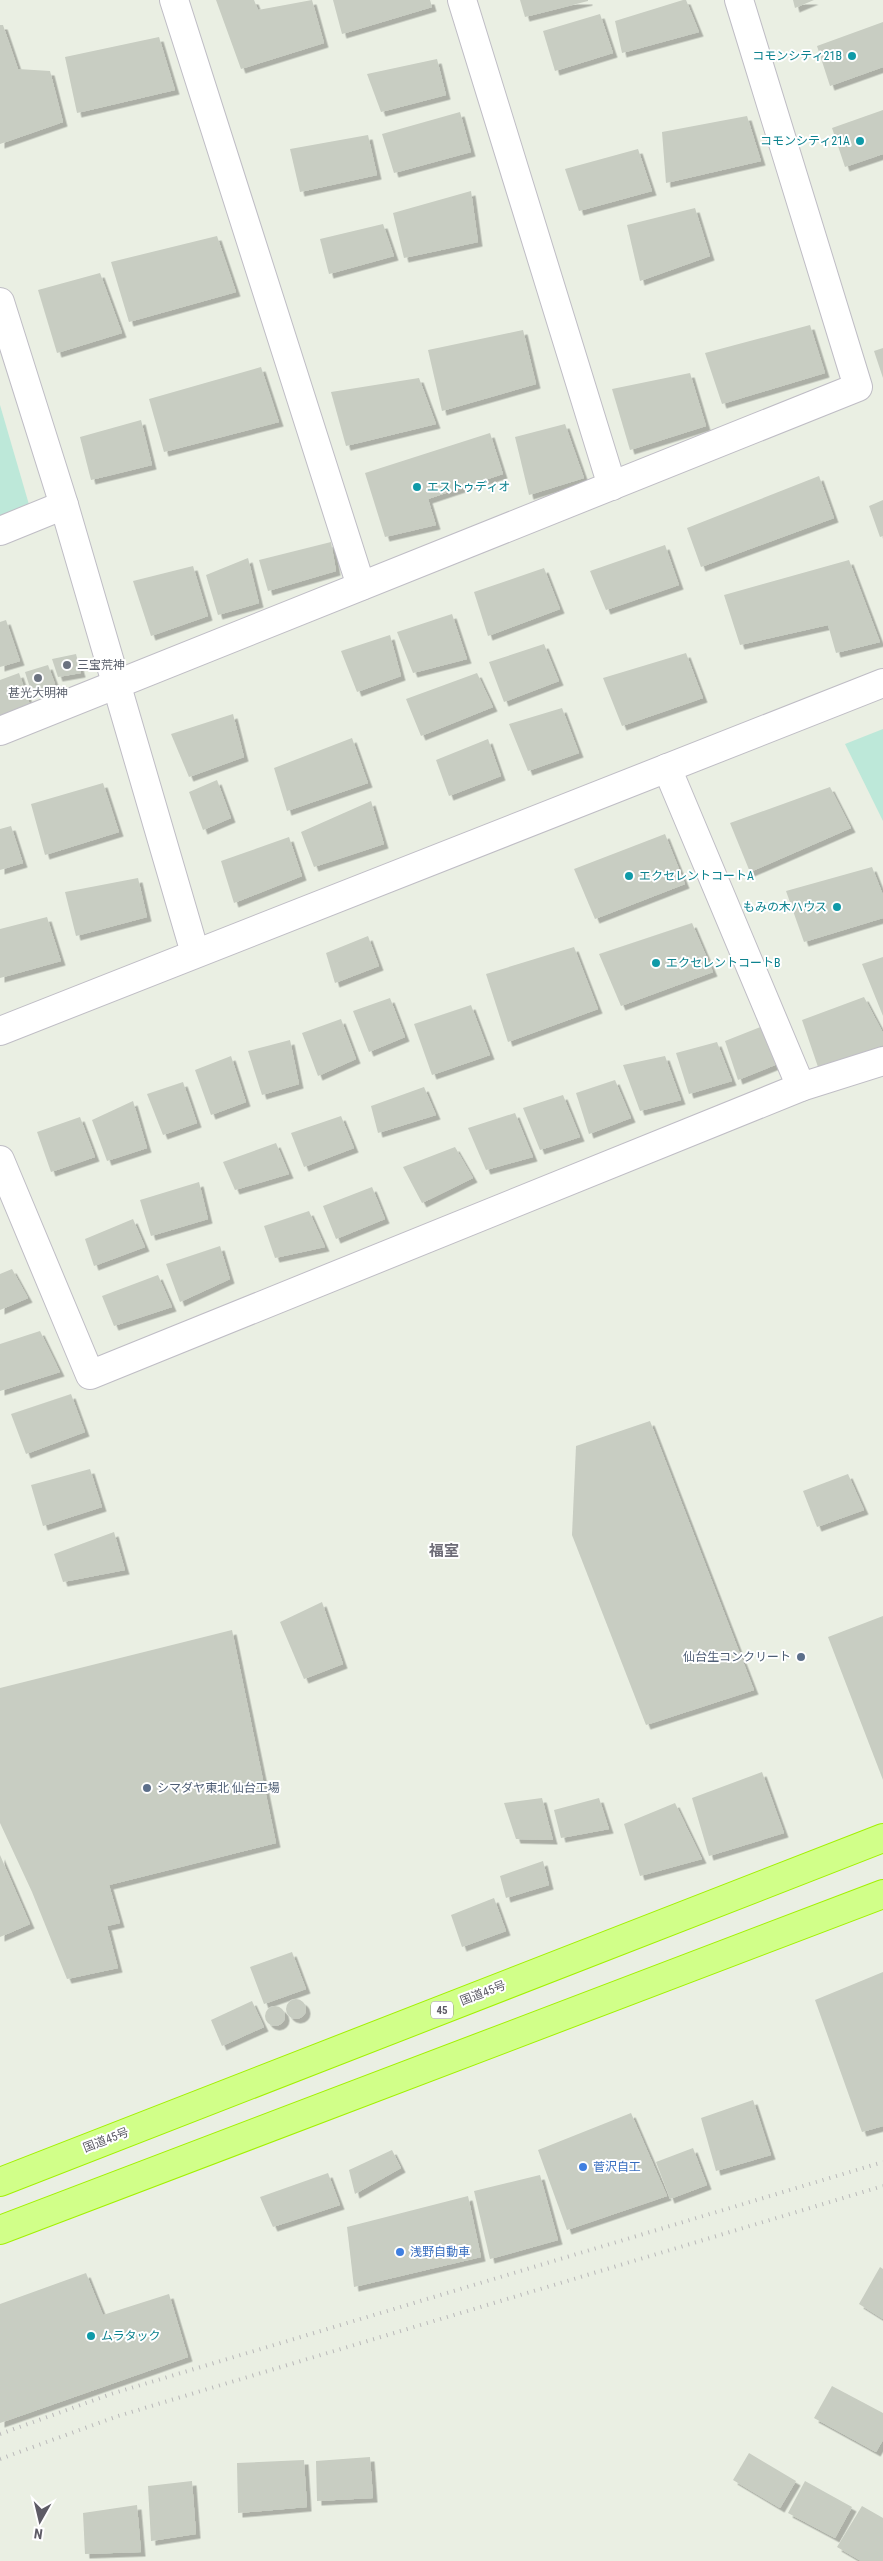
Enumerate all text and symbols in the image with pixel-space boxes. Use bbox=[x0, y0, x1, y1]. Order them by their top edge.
place label: コモンシティ21B bbox=[752, 49, 842, 63]
marker: コモンシティ21B bbox=[846, 50, 858, 62]
place label: コモンシティ21A bbox=[760, 134, 850, 148]
marker: コモンシティ21A bbox=[854, 135, 866, 147]
place label: エストゥディオ bbox=[427, 480, 510, 494]
marker: エストゥディオ bbox=[411, 481, 423, 493]
place label: 三宝荒神 bbox=[77, 658, 125, 672]
marker: 三宝荒神 bbox=[61, 659, 73, 671]
marker: 甚光大明神 bbox=[32, 672, 44, 684]
place label: 甚光大明神 bbox=[8, 686, 68, 700]
place label: エクセレントコートA bbox=[639, 869, 754, 883]
marker: エクセレントコートA bbox=[623, 870, 635, 882]
place label: もみの木ハウス bbox=[743, 900, 827, 914]
marker: もみの木ハウス bbox=[831, 901, 843, 913]
place label: エクセレントコートB bbox=[666, 956, 781, 970]
marker: エクセレントコートB bbox=[650, 957, 662, 969]
district label: 福室 bbox=[428, 1542, 459, 1560]
place label: 仙台生コンクリート bbox=[683, 1650, 791, 1664]
marker: 仙台生コンクリート bbox=[795, 1651, 807, 1663]
place label: シマダヤ東北 仙台工場 bbox=[157, 1781, 280, 1795]
marker: シマダヤ東北 仙台工場 bbox=[141, 1782, 153, 1794]
street label: 国道45号 bbox=[458, 1978, 508, 2008]
road number: 45 bbox=[431, 2002, 453, 2018]
street label: 国道45号 bbox=[81, 2125, 131, 2155]
place label: 菅沢自工 bbox=[593, 2160, 641, 2174]
marker: 菅沢自工 bbox=[577, 2161, 589, 2173]
place label: 浅野自動車 bbox=[410, 2245, 470, 2259]
marker: 浅野自動車 bbox=[394, 2246, 406, 2258]
place label: ムラタック bbox=[101, 2329, 160, 2343]
marker: ムラタック bbox=[85, 2330, 97, 2342]
north arrow bbox=[15, 2496, 65, 2546]
text: N bbox=[33, 2525, 44, 2542]

